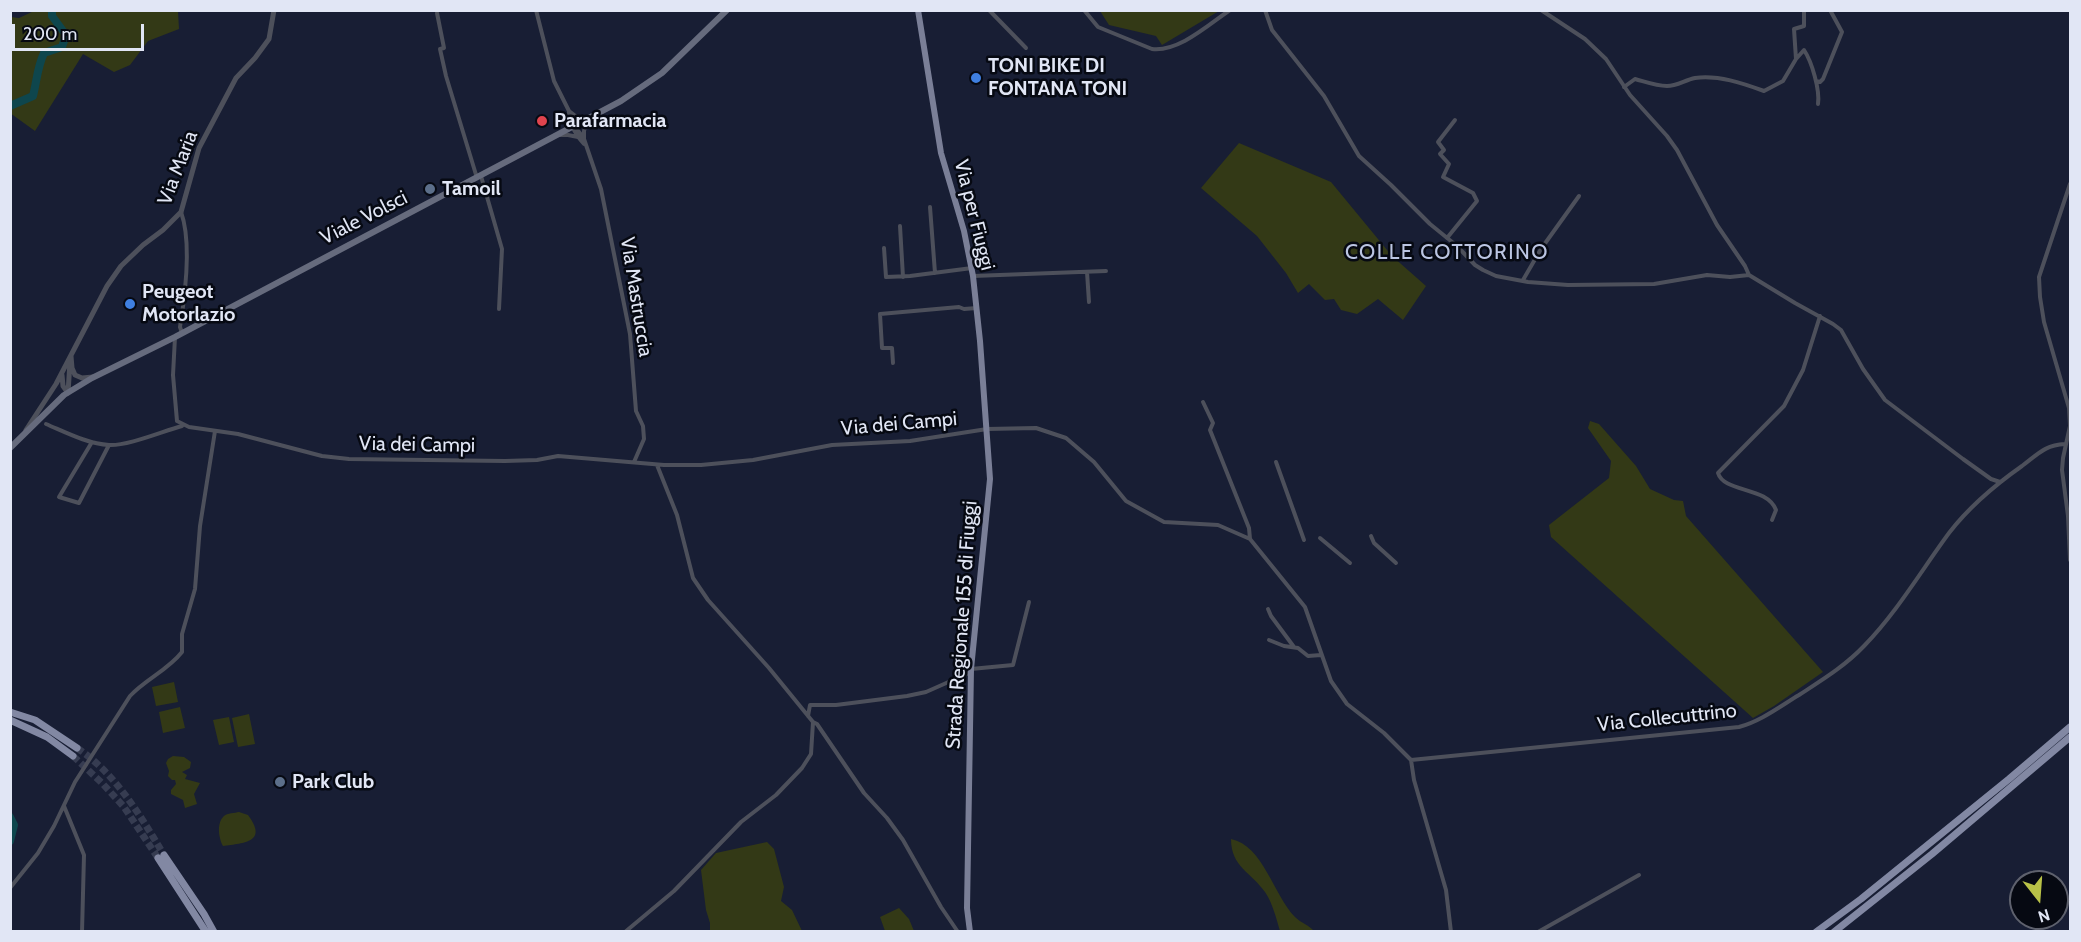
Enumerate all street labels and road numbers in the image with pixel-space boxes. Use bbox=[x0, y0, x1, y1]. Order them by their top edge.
street label: Via Maria bbox=[153, 128, 203, 208]
street label: Via per Fiuggi bbox=[949, 157, 999, 273]
street label: Viale Volsci bbox=[316, 186, 412, 250]
street label: Via Mastruccia bbox=[615, 235, 657, 359]
street label: Via dei Campi bbox=[840, 407, 958, 441]
street label: Via dei Campi bbox=[359, 432, 475, 458]
street label: Strada Regionale 155 di Fiuggi bbox=[941, 500, 983, 750]
street label: Via Collecuttrino bbox=[1596, 699, 1738, 737]

